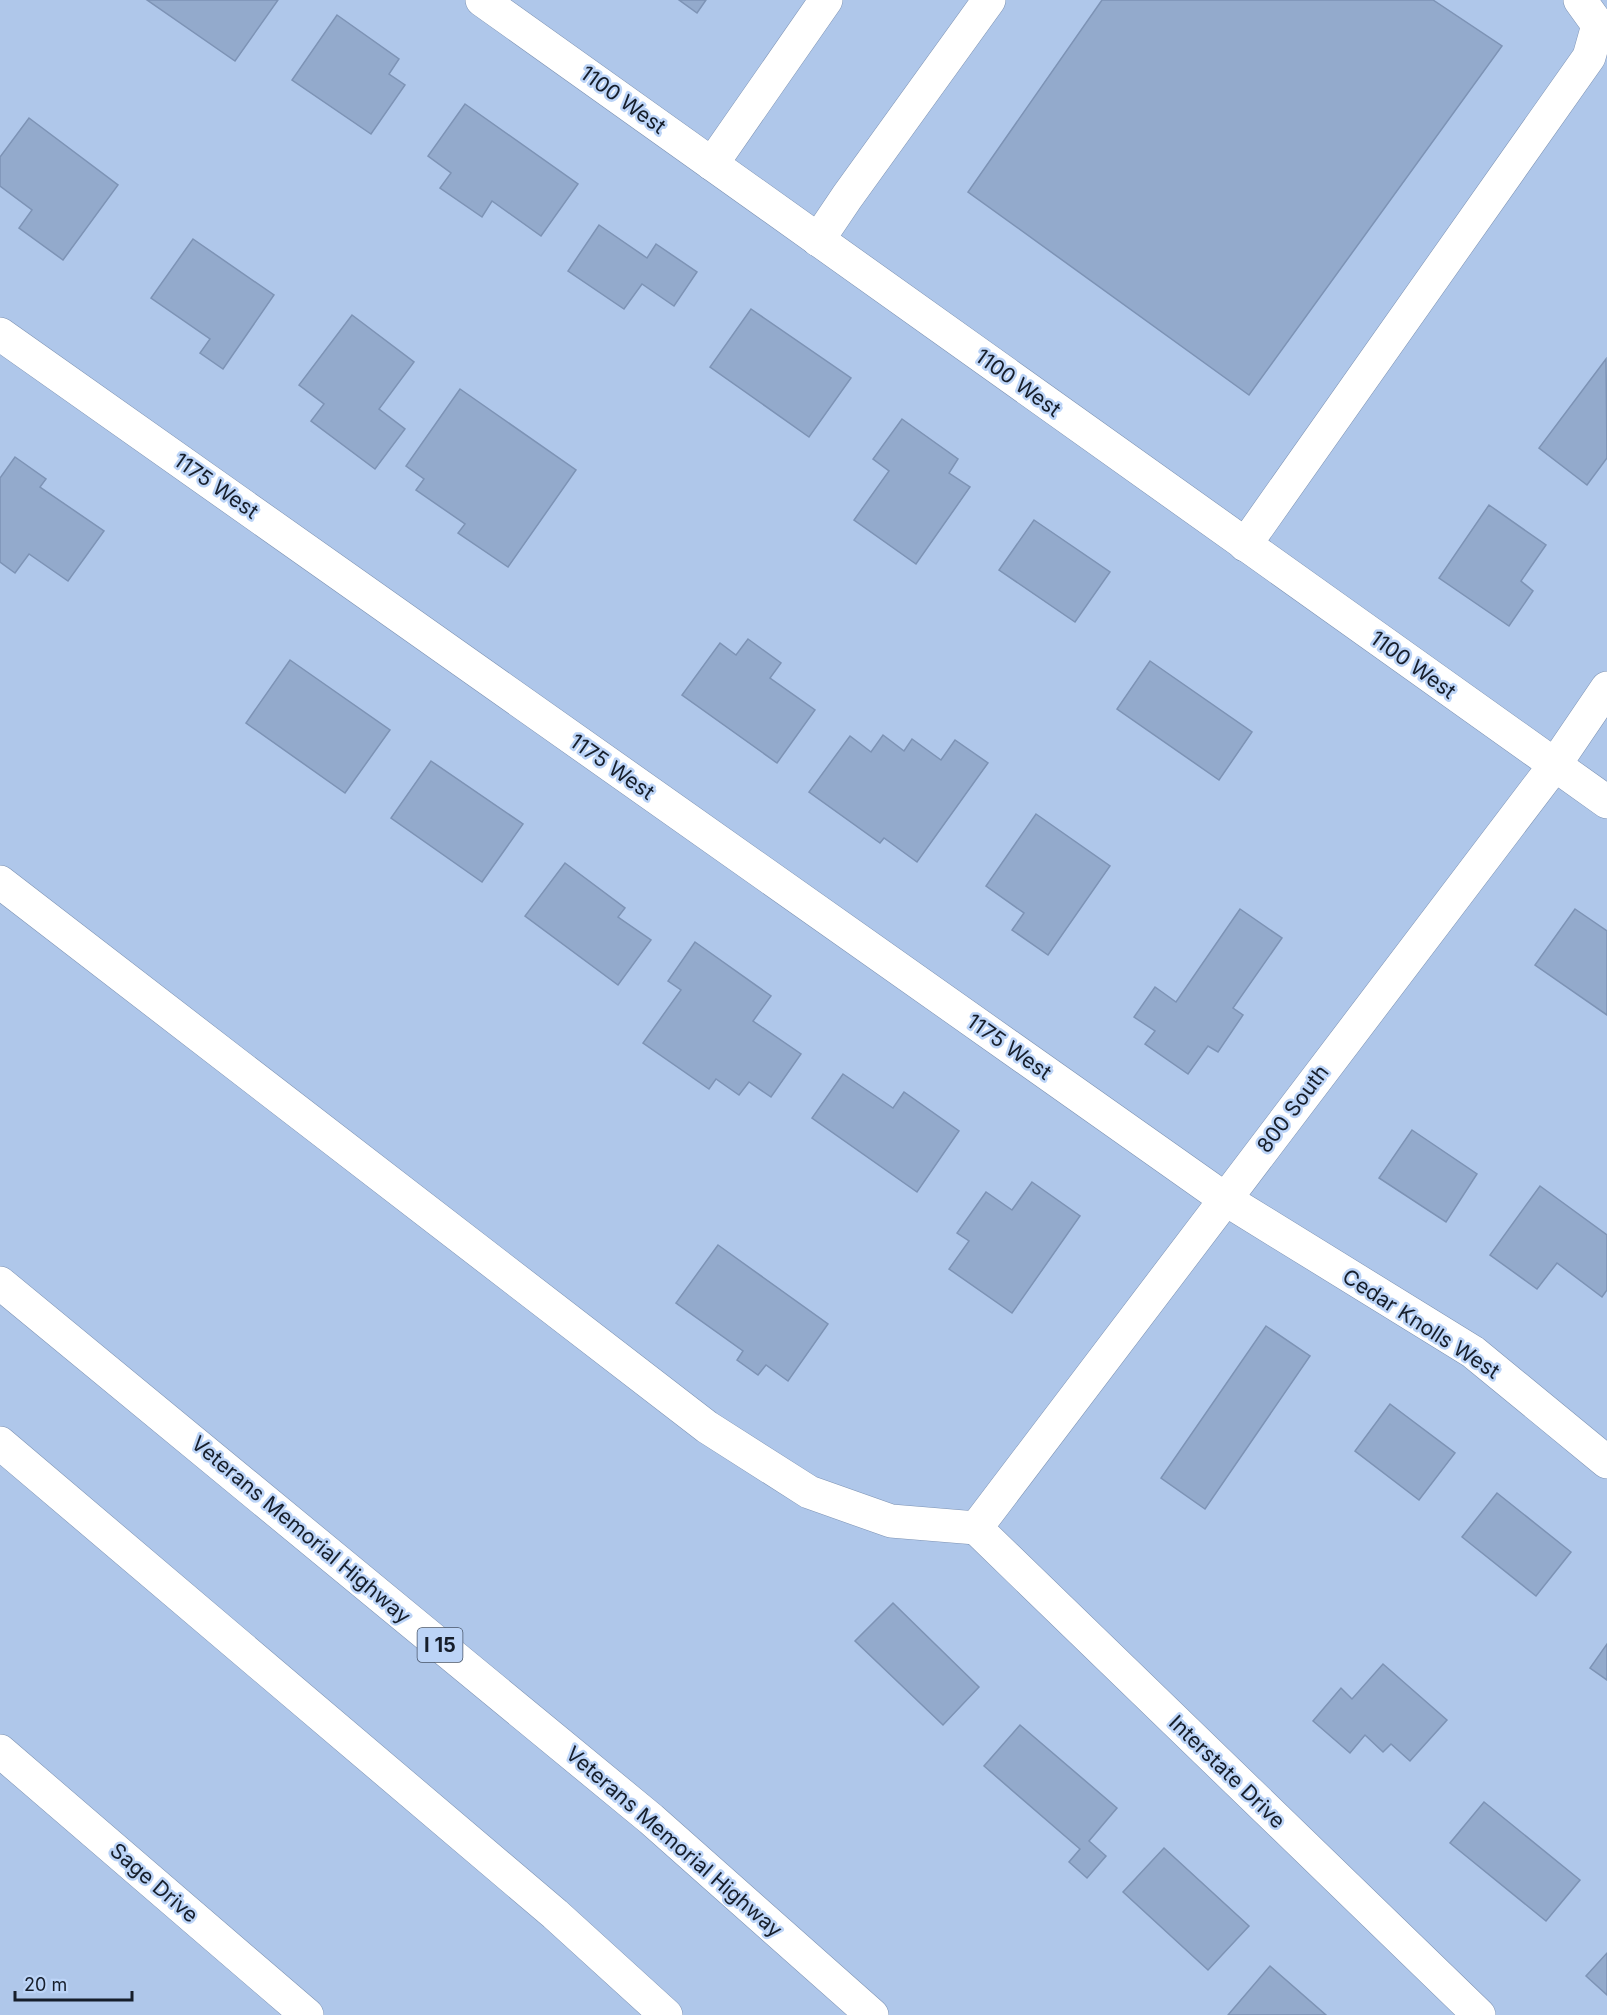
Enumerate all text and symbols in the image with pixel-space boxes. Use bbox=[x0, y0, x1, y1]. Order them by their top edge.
street label: 1100 West bbox=[576, 60, 671, 139]
street label: 1100 West bbox=[971, 343, 1066, 422]
street label: 1175 West bbox=[169, 447, 263, 524]
street label: 1100 West bbox=[1366, 625, 1461, 704]
street label: 1175 West bbox=[565, 728, 659, 805]
street label: 1175 West bbox=[962, 1008, 1056, 1085]
street label: 800 South bbox=[1252, 1060, 1334, 1157]
street label: Cedar Knolls West bbox=[1338, 1263, 1505, 1384]
street label: Veterans Memorial Highway bbox=[187, 1431, 416, 1629]
road number: I 15 bbox=[418, 1628, 462, 1662]
street label: Interstate Drive bbox=[1164, 1710, 1291, 1833]
street label: Veterans Memorial Highway bbox=[561, 1741, 788, 1943]
street label: Sage Drive bbox=[105, 1838, 203, 1928]
scale bar bbox=[15, 1964, 132, 2002]
text: 20 m bbox=[24, 1974, 67, 1995]

